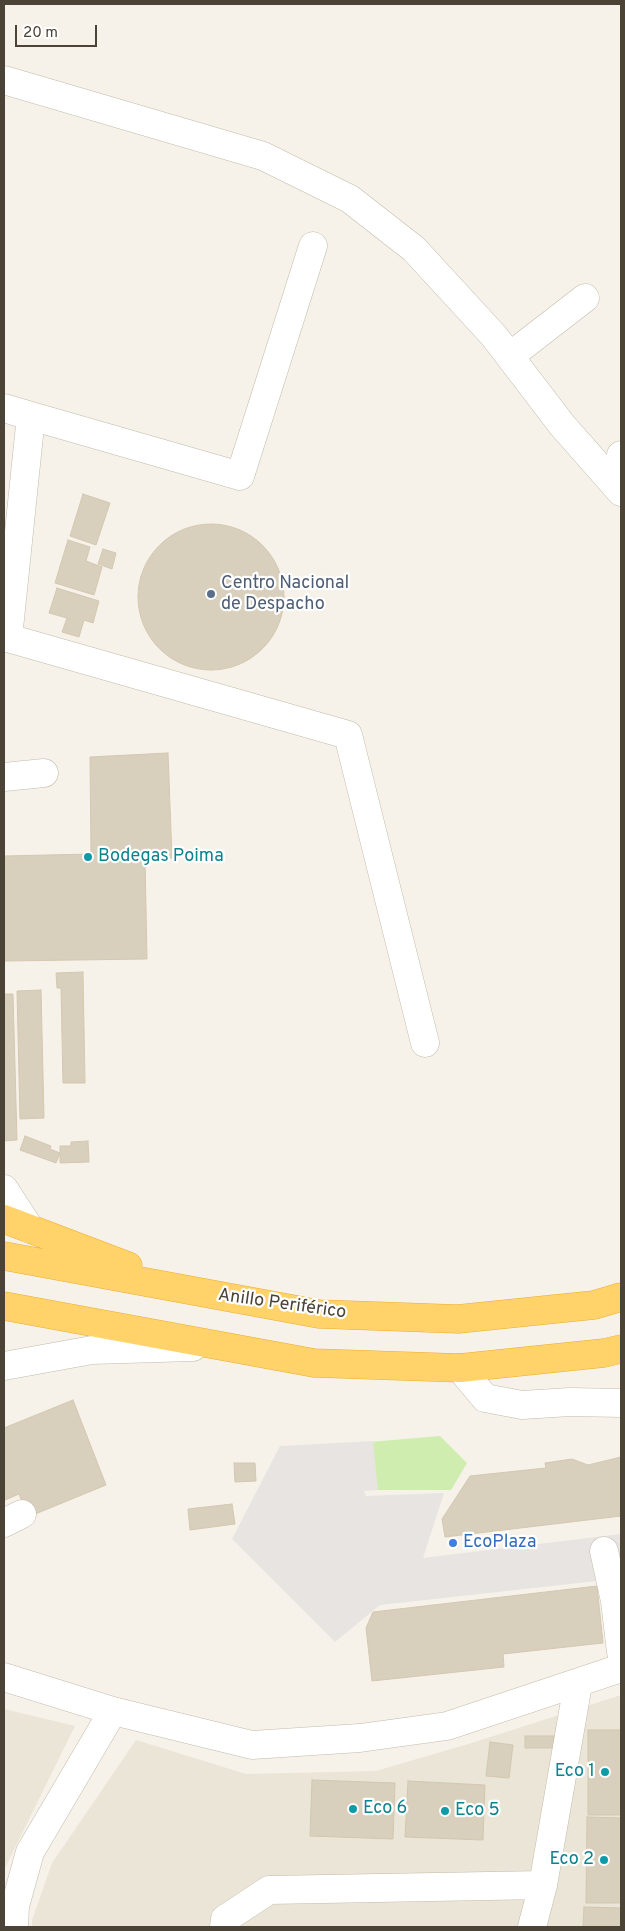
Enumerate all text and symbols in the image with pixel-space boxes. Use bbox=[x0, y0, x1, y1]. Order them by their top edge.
scale bar bbox=[18, 15, 100, 47]
text: 20 m bbox=[23, 24, 58, 43]
place label: Centro Nacional de Despacho bbox=[221, 573, 349, 616]
marker: Centro Nacional de Despacho bbox=[205, 588, 217, 600]
place label: Bodegas Poima bbox=[98, 846, 224, 868]
marker: Bodegas Poima bbox=[82, 851, 94, 863]
street label: Anillo Periférico bbox=[216, 1285, 348, 1325]
place label: EcoPlaza bbox=[463, 1532, 536, 1554]
marker: EcoPlaza bbox=[447, 1537, 459, 1549]
place label: Eco 1 bbox=[555, 1761, 595, 1783]
marker: Eco 1 bbox=[599, 1766, 611, 1778]
place label: Eco 6 bbox=[363, 1798, 407, 1820]
place label: Eco 5 bbox=[455, 1800, 500, 1822]
marker: Eco 6 bbox=[347, 1803, 359, 1815]
marker: Eco 5 bbox=[439, 1805, 451, 1817]
place label: Eco 2 bbox=[549, 1849, 594, 1871]
marker: Eco 2 bbox=[598, 1854, 610, 1866]

